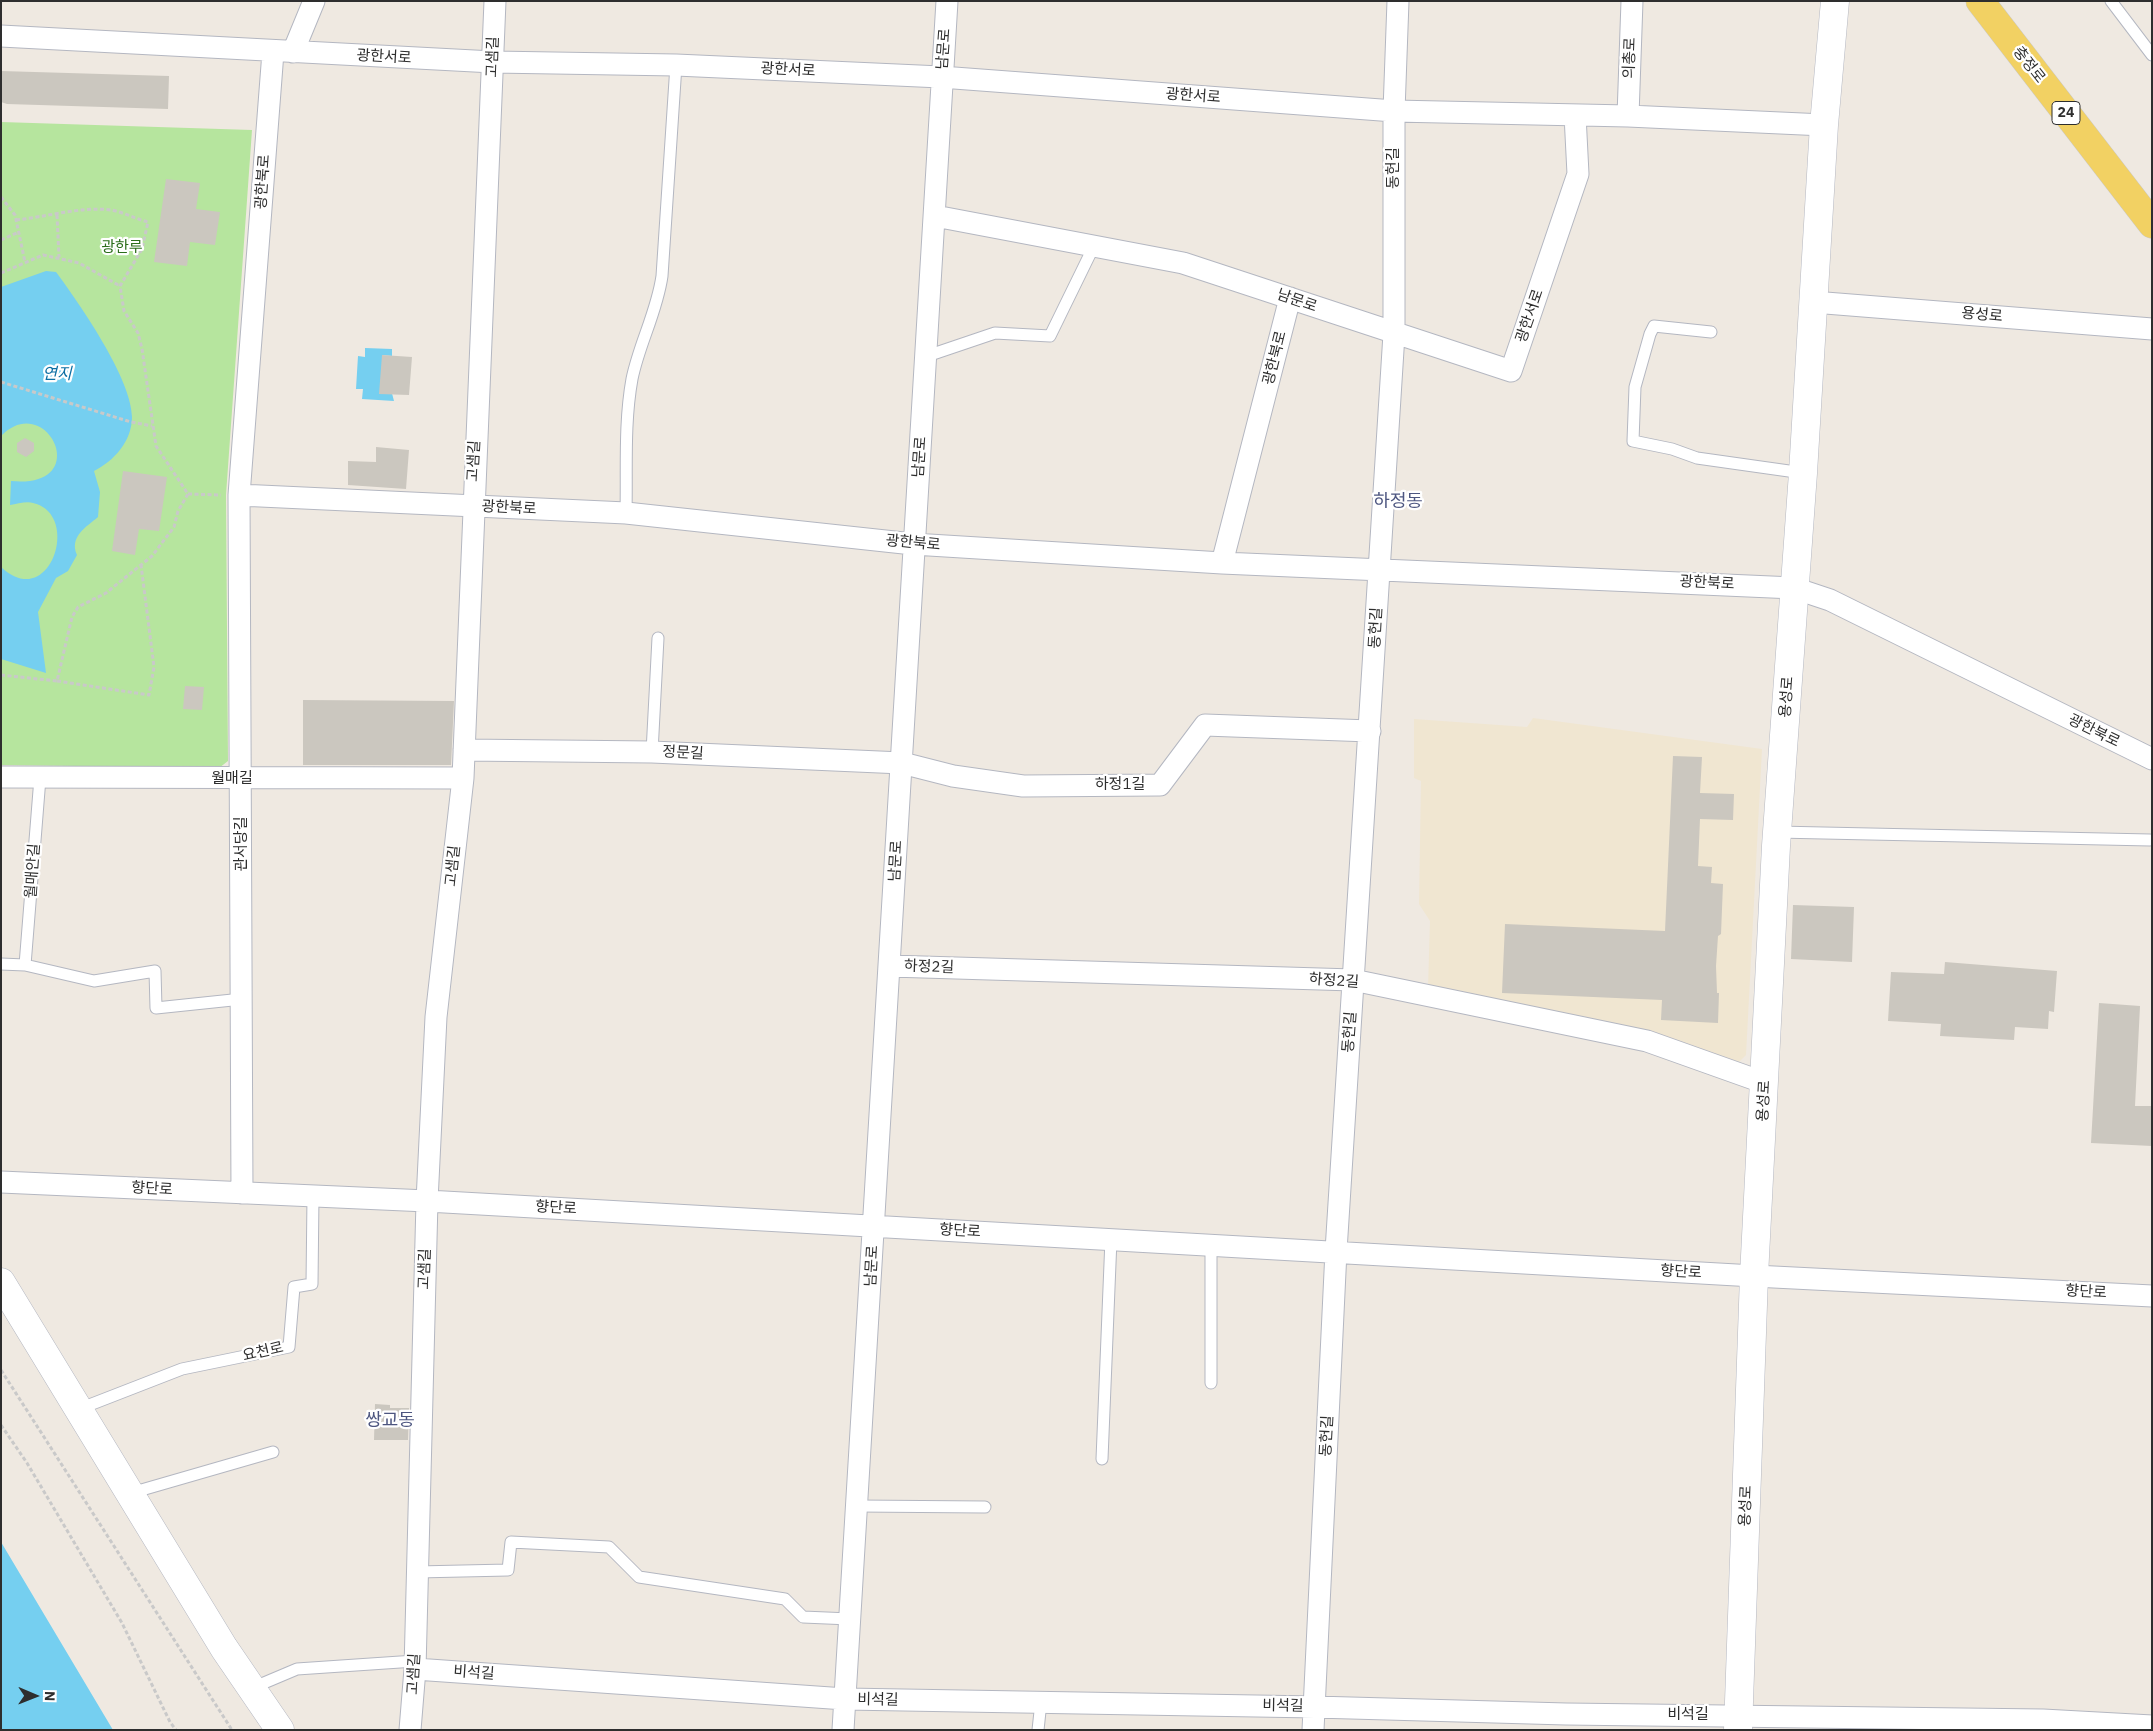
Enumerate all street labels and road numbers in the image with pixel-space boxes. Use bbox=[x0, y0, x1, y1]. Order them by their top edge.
street label: 남문로 bbox=[934, 28, 954, 70]
street label: 고샘길 bbox=[483, 36, 503, 78]
street label: 의총로 bbox=[1620, 37, 1640, 79]
street label: 충정로 bbox=[2009, 43, 2049, 87]
street label: 광한서로 bbox=[356, 47, 412, 67]
street label: 광한서로 bbox=[760, 60, 816, 80]
street label: 광한서로 bbox=[1165, 85, 1221, 107]
road number: 24 bbox=[2052, 102, 2080, 125]
street label: 동헌길 bbox=[1385, 147, 1403, 189]
street label: 광한북로 bbox=[252, 154, 274, 210]
street label: 남문로 bbox=[1274, 286, 1320, 316]
street label: 광한서로 bbox=[1513, 287, 1547, 345]
street label: 용성로 bbox=[1961, 304, 2003, 326]
street label: 광한북로 bbox=[1260, 329, 1290, 387]
street label: 남문로 bbox=[910, 436, 930, 478]
street label: 고샘길 bbox=[464, 440, 484, 482]
street label: 광한북로 bbox=[481, 498, 537, 518]
street label: 광한북로 bbox=[885, 532, 941, 554]
street label: 광한북로 bbox=[1679, 573, 1735, 593]
street label: 동헌길 bbox=[1366, 607, 1386, 649]
street label: 용성로 bbox=[1777, 676, 1797, 718]
street label: 광한북로 bbox=[2065, 711, 2123, 751]
street label: 정문길 bbox=[662, 743, 704, 763]
street label: 월매길 bbox=[211, 770, 253, 788]
street label: 하정1길 bbox=[1095, 776, 1145, 794]
street label: 관서당길 bbox=[233, 816, 251, 872]
street label: 남문로 bbox=[886, 840, 906, 882]
street label: 월매안길 bbox=[22, 843, 44, 899]
street label: 고샘길 bbox=[442, 844, 464, 888]
street label: 하정2길 bbox=[904, 957, 954, 977]
street label: 하정2길 bbox=[1308, 970, 1360, 992]
street label: 동헌길 bbox=[1340, 1011, 1360, 1053]
street label: 용성로 bbox=[1754, 1080, 1774, 1122]
street label: 향단로 bbox=[131, 1179, 173, 1199]
street label: 향단로 bbox=[535, 1198, 577, 1218]
street label: 향단로 bbox=[939, 1221, 981, 1241]
street label: 남문로 bbox=[862, 1245, 882, 1287]
street label: 고샘길 bbox=[415, 1248, 435, 1290]
street label: 향단로 bbox=[1660, 1262, 1702, 1282]
street label: 향단로 bbox=[2065, 1282, 2107, 1302]
street label: 요천로 bbox=[241, 1339, 285, 1365]
street label: 동헌길 bbox=[1317, 1415, 1337, 1457]
street label: 용성로 bbox=[1736, 1485, 1756, 1527]
street label: 고샘길 bbox=[404, 1653, 424, 1695]
street label: 비석길 bbox=[453, 1663, 495, 1683]
street label: 비석길 bbox=[857, 1691, 899, 1709]
street label: 비석길 bbox=[1262, 1697, 1304, 1715]
street label: 비석길 bbox=[1667, 1706, 1709, 1724]

